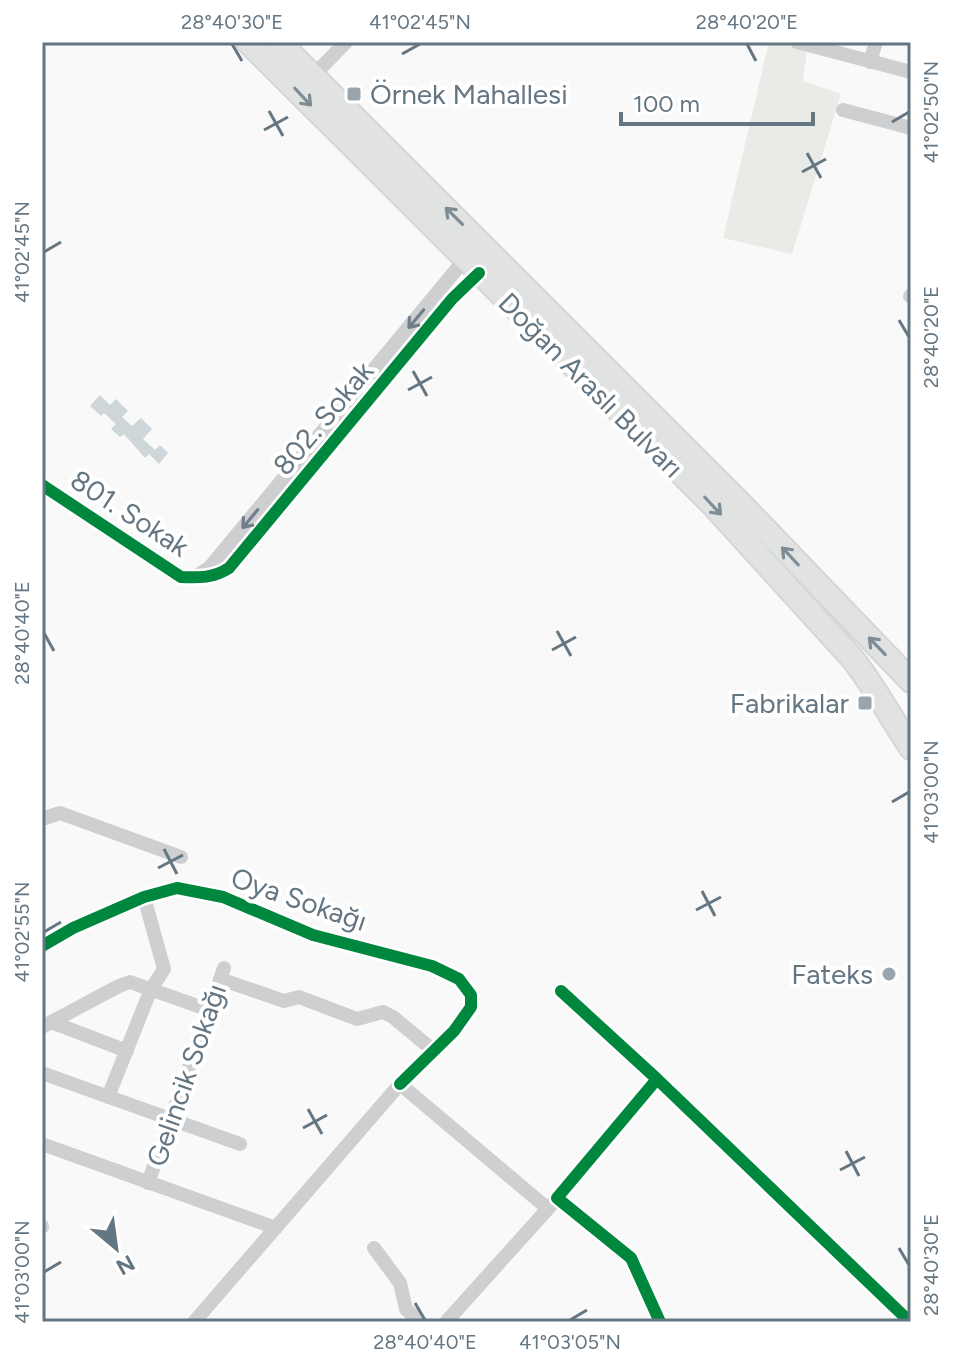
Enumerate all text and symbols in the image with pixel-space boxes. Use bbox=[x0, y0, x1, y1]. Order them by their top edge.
text: 28°40'30"E bbox=[181, 10, 283, 34]
text: 41°02'45"N bbox=[369, 10, 471, 34]
text: 28°40'20"E bbox=[696, 10, 798, 34]
text: 41°02'50"N bbox=[919, 61, 943, 163]
scale bar bbox=[621, 76, 813, 126]
place label: Örnek Mahallesi bbox=[370, 77, 568, 111]
marker: Örnek Mahallesi bbox=[345, 85, 363, 103]
one-way arrow bbox=[293, 87, 312, 106]
text: 100 m bbox=[633, 89, 700, 118]
text: 41°02'45"N bbox=[10, 201, 34, 303]
one-way arrow bbox=[444, 206, 463, 226]
street label: Doğan Araslı Bulvarı bbox=[491, 285, 691, 485]
text: 28°40'20"E bbox=[919, 286, 943, 388]
one-way arrow bbox=[407, 308, 425, 329]
street label: 802. Sokak bbox=[266, 354, 381, 482]
street label: 801. Sokak bbox=[65, 462, 196, 564]
one-way arrow bbox=[703, 496, 722, 516]
one-way arrow bbox=[241, 508, 259, 529]
one-way arrow bbox=[781, 546, 799, 566]
text: 28°40'40"E bbox=[10, 581, 34, 685]
one-way arrow bbox=[868, 636, 887, 656]
place label: Fabrikalar bbox=[730, 686, 850, 720]
marker: Fabrikalar bbox=[856, 694, 874, 712]
text: 41°03'00"N bbox=[919, 740, 943, 844]
street label: Oya Sokağı bbox=[227, 860, 371, 938]
text: 41°02'55"N bbox=[10, 882, 34, 982]
place label: Fateks bbox=[791, 957, 873, 991]
marker: Fateks bbox=[880, 965, 898, 983]
street label: Gelincik Sokağı bbox=[139, 979, 233, 1171]
north arrow bbox=[76, 1208, 156, 1288]
text: 28°40'30"E bbox=[919, 1214, 943, 1316]
text: 41°03'00"N bbox=[10, 1220, 34, 1324]
text: N bbox=[111, 1249, 139, 1281]
text: 28°40'40"E bbox=[373, 1330, 477, 1354]
text: 41°03'05"N bbox=[519, 1330, 621, 1354]

